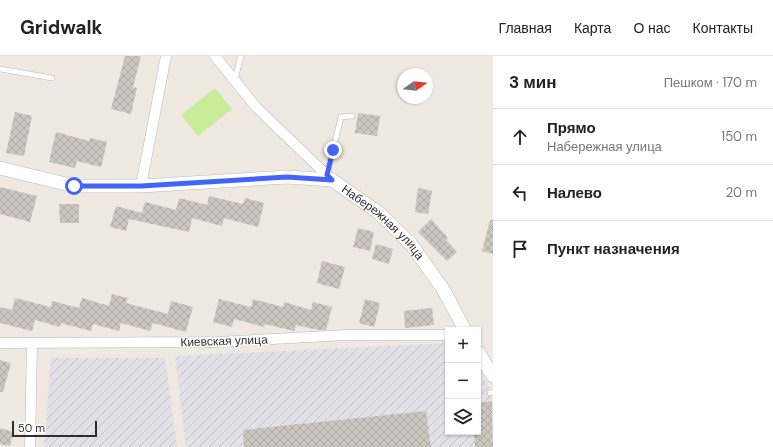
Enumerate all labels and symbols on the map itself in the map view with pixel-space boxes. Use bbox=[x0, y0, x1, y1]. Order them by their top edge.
north arrow bbox=[397, 68, 433, 104]
route end bbox=[324, 141, 342, 159]
route start bbox=[65, 177, 83, 195]
street label: Набережная улица bbox=[338, 181, 428, 263]
street label: Киевская улица bbox=[180, 331, 268, 351]
scale bar bbox=[12, 419, 97, 438]

